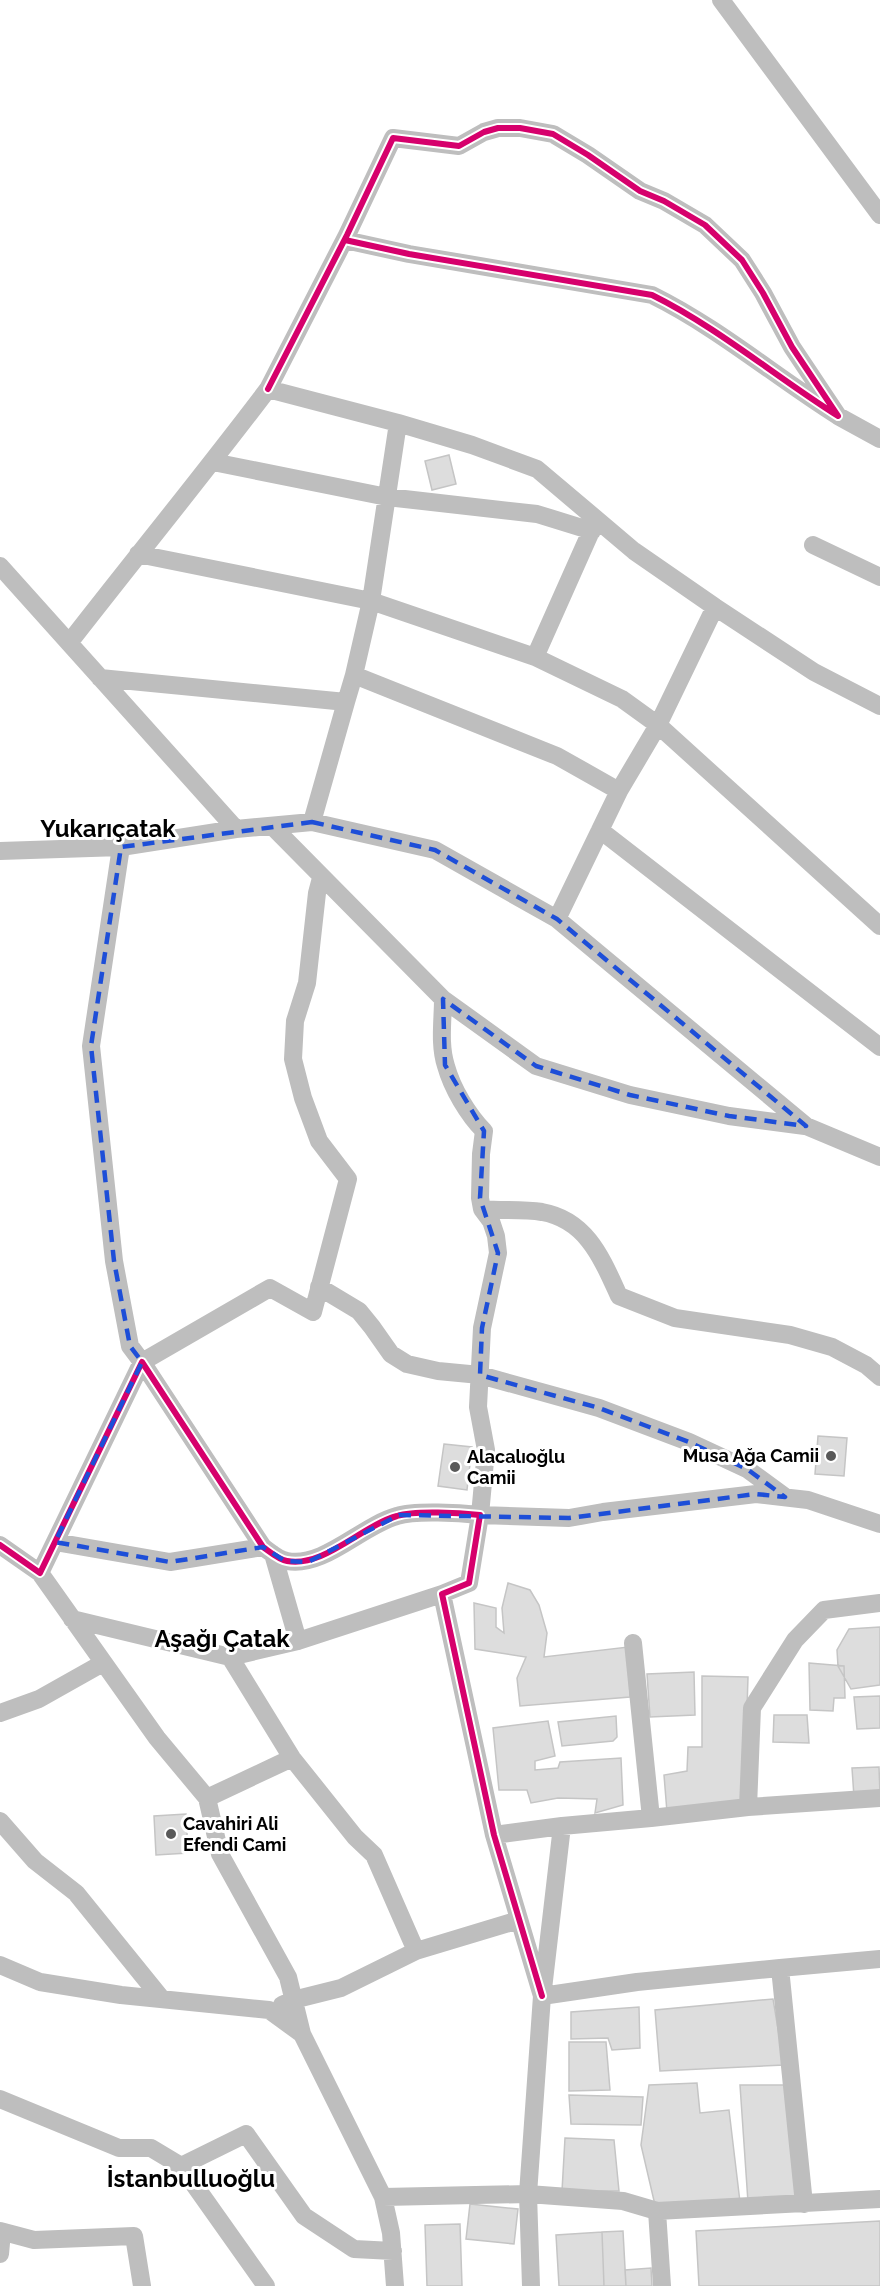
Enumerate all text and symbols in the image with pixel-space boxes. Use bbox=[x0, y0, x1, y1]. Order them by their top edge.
district label: Yukarıçatak bbox=[40, 814, 176, 843]
place label: Musa Ağa Camii bbox=[683, 1445, 819, 1466]
place label: Alacalıoğlu Camii bbox=[467, 1446, 565, 1488]
marker: Musa Ağa Camii bbox=[824, 1449, 838, 1463]
marker: Alacalıoğlu Camii bbox=[448, 1460, 462, 1474]
district label: Aşağı Çatak bbox=[154, 1624, 290, 1653]
place label: Cavahiri Ali Efendi Cami bbox=[183, 1813, 286, 1855]
marker: Cavahiri Ali Efendi Cami bbox=[164, 1827, 178, 1841]
district label: İstanbulluoğlu bbox=[107, 2164, 275, 2193]

